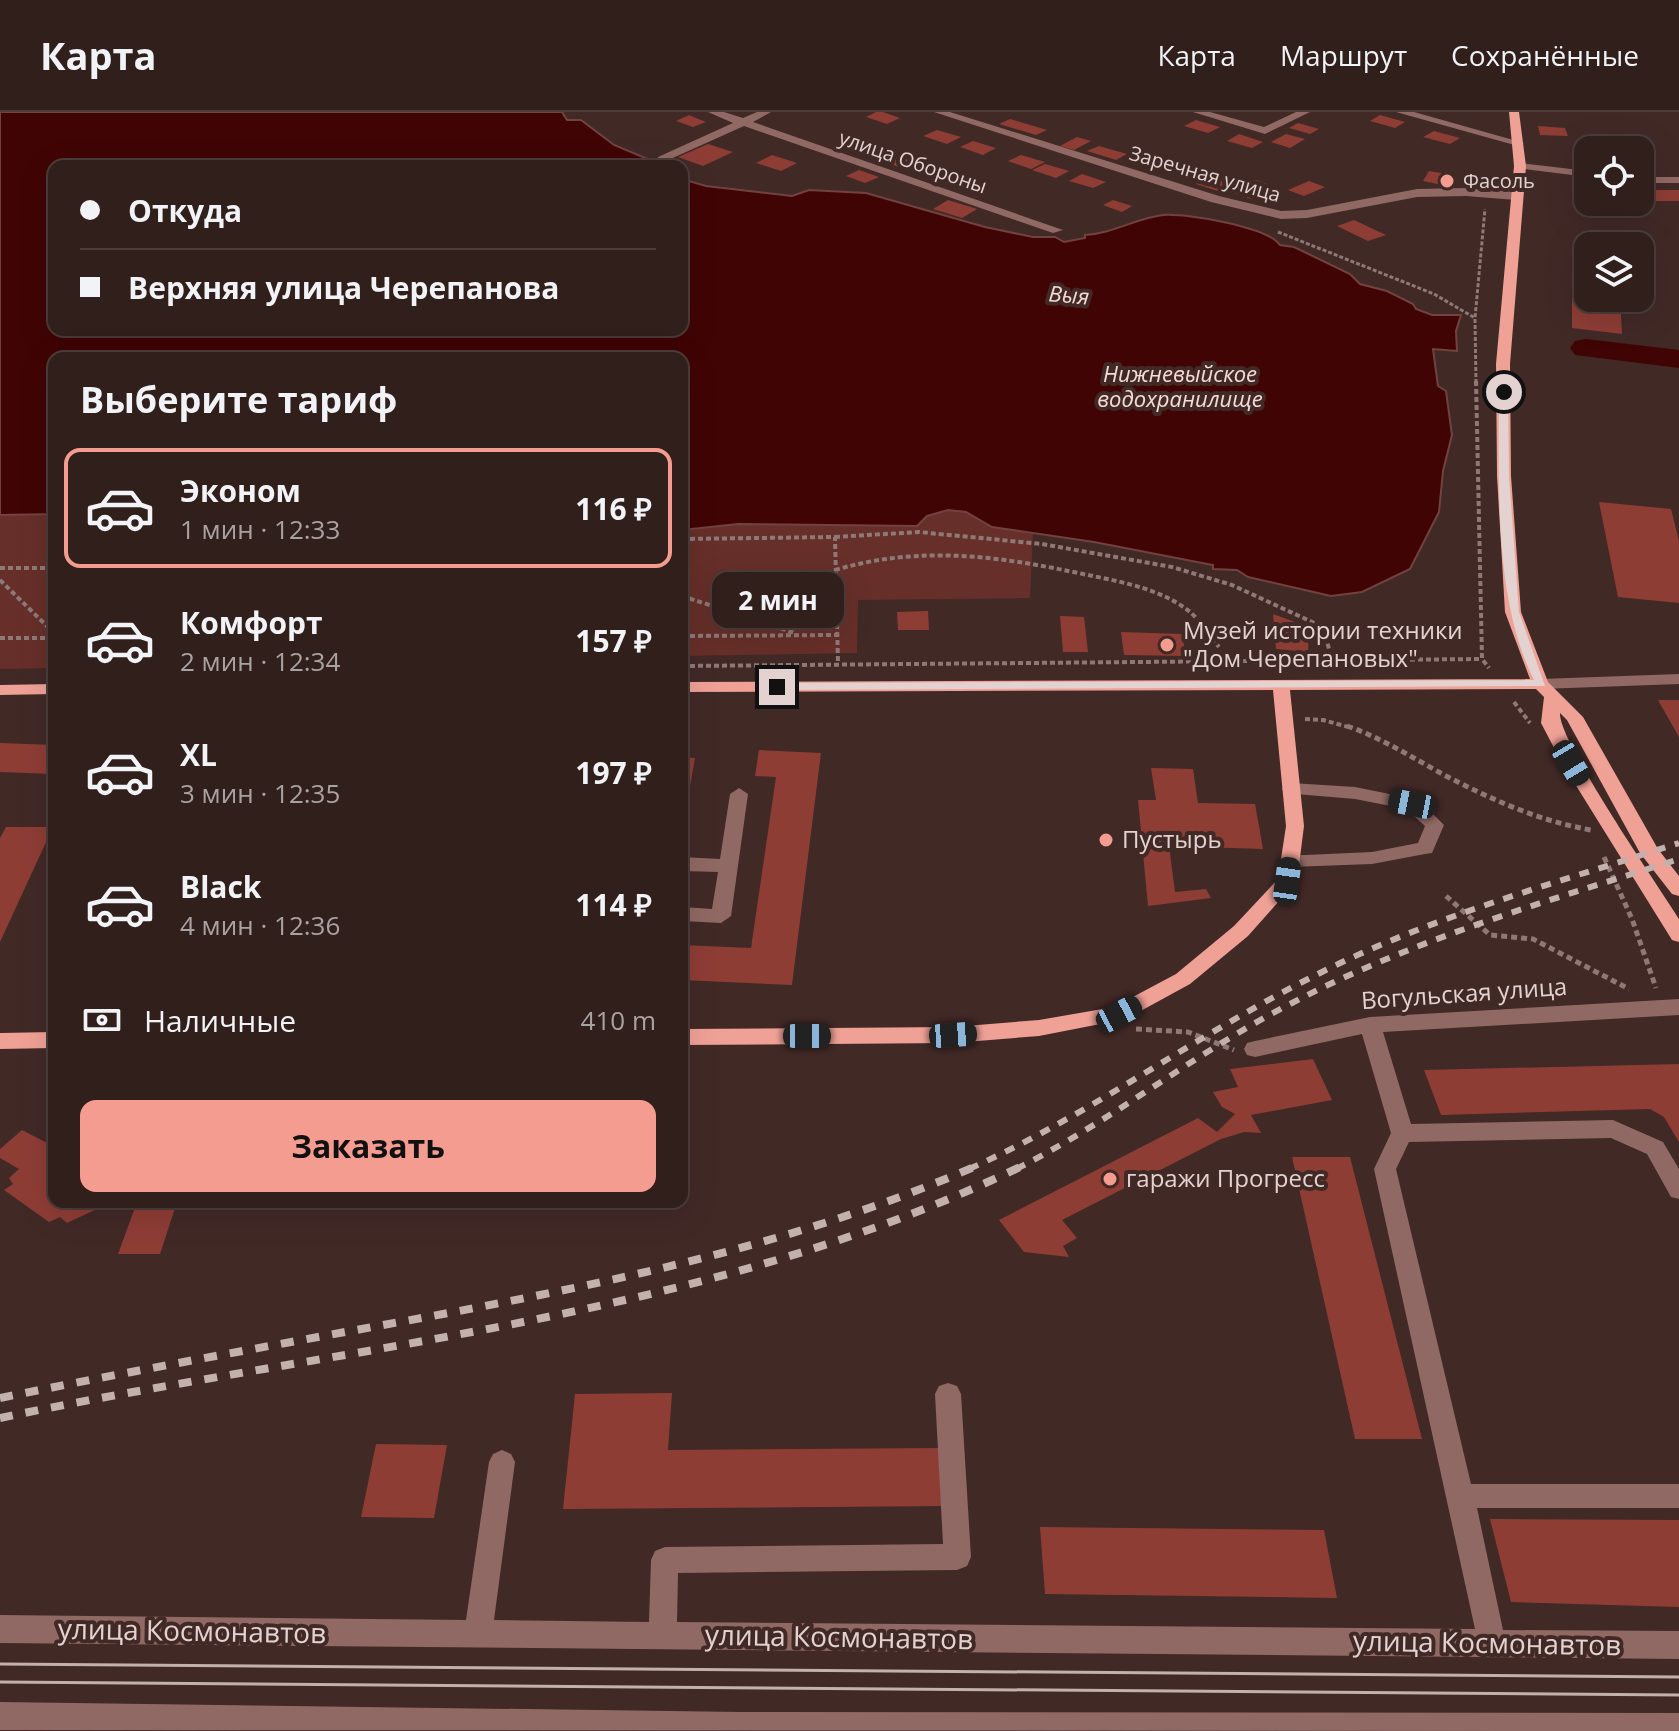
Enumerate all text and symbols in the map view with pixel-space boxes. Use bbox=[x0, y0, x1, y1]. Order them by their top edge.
text: Карта bbox=[40, 29, 157, 81]
text: Карта bbox=[1157, 36, 1236, 74]
text: Маршрут bbox=[1280, 36, 1407, 74]
text: Сохранённые bbox=[1451, 36, 1639, 74]
street label: улица Обороны bbox=[836, 124, 991, 199]
map controls bbox=[1574, 136, 1654, 312]
button: locate bbox=[1574, 136, 1654, 216]
street label: Заречная улица bbox=[1126, 139, 1284, 208]
place label: Фасоль bbox=[1463, 167, 1535, 194]
marker: Фасоль bbox=[1438, 172, 1456, 190]
text: Откуда bbox=[128, 190, 242, 231]
button: layers bbox=[1574, 232, 1654, 312]
text: Верхняя улица Черепанова bbox=[128, 267, 559, 308]
water label: Выя bbox=[1048, 277, 1091, 311]
water label: Нижневыйское водохранилище bbox=[1097, 358, 1263, 413]
route start bbox=[1486, 374, 1522, 410]
text: Выберите тариф bbox=[80, 375, 397, 424]
text: Эконом bbox=[180, 470, 301, 511]
icon: car bbox=[84, 472, 156, 544]
text: 116 ₽ bbox=[575, 488, 652, 529]
text: 1 мин · 12:33 bbox=[180, 511, 340, 547]
callout: 2 мин bbox=[711, 571, 843, 627]
text: 2 мин bbox=[738, 582, 818, 618]
text: Комфорт bbox=[180, 602, 323, 643]
icon: car bbox=[84, 604, 156, 676]
place label: Музей истории техники "Дом Черепановых" bbox=[1183, 613, 1463, 674]
text: 157 ₽ bbox=[575, 620, 652, 661]
marker: Музей истории техники "Дом Черепановых" bbox=[1158, 636, 1176, 654]
text: 2 мин · 12:34 bbox=[180, 643, 340, 679]
route end bbox=[759, 669, 795, 705]
text: XL bbox=[180, 734, 217, 775]
icon: car bbox=[84, 736, 156, 808]
car bbox=[1548, 736, 1594, 790]
text: 197 ₽ bbox=[575, 752, 652, 793]
text: 3 мин · 12:35 bbox=[180, 775, 340, 811]
car bbox=[1386, 788, 1438, 820]
place label: Пустырь bbox=[1122, 822, 1222, 855]
marker: Пустырь bbox=[1097, 831, 1115, 849]
car bbox=[1272, 856, 1302, 906]
text: Black bbox=[180, 866, 261, 907]
icon: car bbox=[84, 868, 156, 940]
text: 114 ₽ bbox=[575, 884, 652, 925]
text: 4 мин · 12:36 bbox=[180, 907, 340, 943]
street label: Вогульская улица bbox=[1360, 969, 1568, 1016]
car bbox=[1092, 992, 1146, 1036]
icon: cash bbox=[80, 998, 124, 1042]
text: Наличные bbox=[144, 1000, 296, 1041]
text: 410 m bbox=[581, 1002, 656, 1038]
car bbox=[928, 1021, 978, 1049]
car bbox=[783, 1024, 831, 1048]
button: Заказать bbox=[80, 1100, 656, 1192]
place label: гаражи Прогресс bbox=[1126, 1161, 1325, 1194]
marker: гаражи Прогресс bbox=[1101, 1170, 1119, 1188]
street label: улица Космонавтов bbox=[58, 1609, 327, 1651]
street label: улица Космонавтов bbox=[705, 1615, 974, 1657]
street label: улица Космонавтов bbox=[1353, 1621, 1622, 1663]

